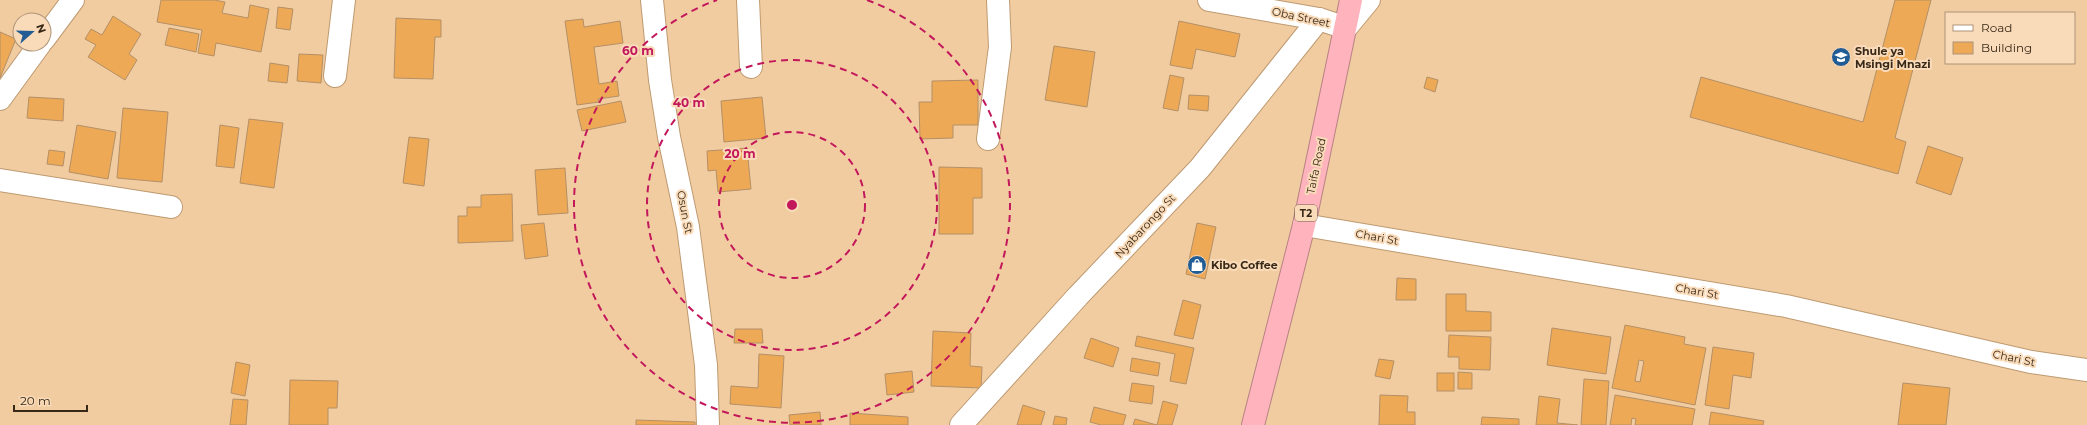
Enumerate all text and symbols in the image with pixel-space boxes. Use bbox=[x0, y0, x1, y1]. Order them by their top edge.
street label: Oba Street bbox=[1271, 4, 1332, 30]
north arrow bbox=[12, 12, 52, 52]
legend bbox=[1945, 12, 2075, 64]
text: Road bbox=[1981, 20, 2012, 35]
text: N bbox=[33, 22, 49, 35]
text: Building bbox=[1981, 40, 2032, 55]
text: 60 m bbox=[622, 43, 654, 58]
place label: Shule ya Msingi Mnazi bbox=[1855, 44, 1931, 71]
school or university icon: Shule ya Msingi Mnazi bbox=[1830, 46, 1852, 68]
text: 40 m bbox=[673, 95, 705, 110]
street label: Taifa Road bbox=[1303, 137, 1329, 195]
text: 20 m bbox=[724, 146, 756, 161]
street label: Osun St bbox=[674, 189, 696, 235]
street label: Nyabarongo St bbox=[1112, 191, 1179, 261]
centre of rings bbox=[785, 198, 799, 212]
road number: T2 bbox=[1295, 205, 1317, 221]
street label: Chari St bbox=[1355, 226, 1400, 248]
shop icon: Kibo Coffee bbox=[1186, 254, 1208, 276]
place label: Kibo Coffee bbox=[1211, 258, 1278, 272]
street label: Chari St bbox=[1675, 280, 1720, 302]
street label: Chari St bbox=[1991, 347, 2037, 369]
scale bar bbox=[14, 387, 87, 413]
text: 20 m bbox=[20, 393, 51, 408]

